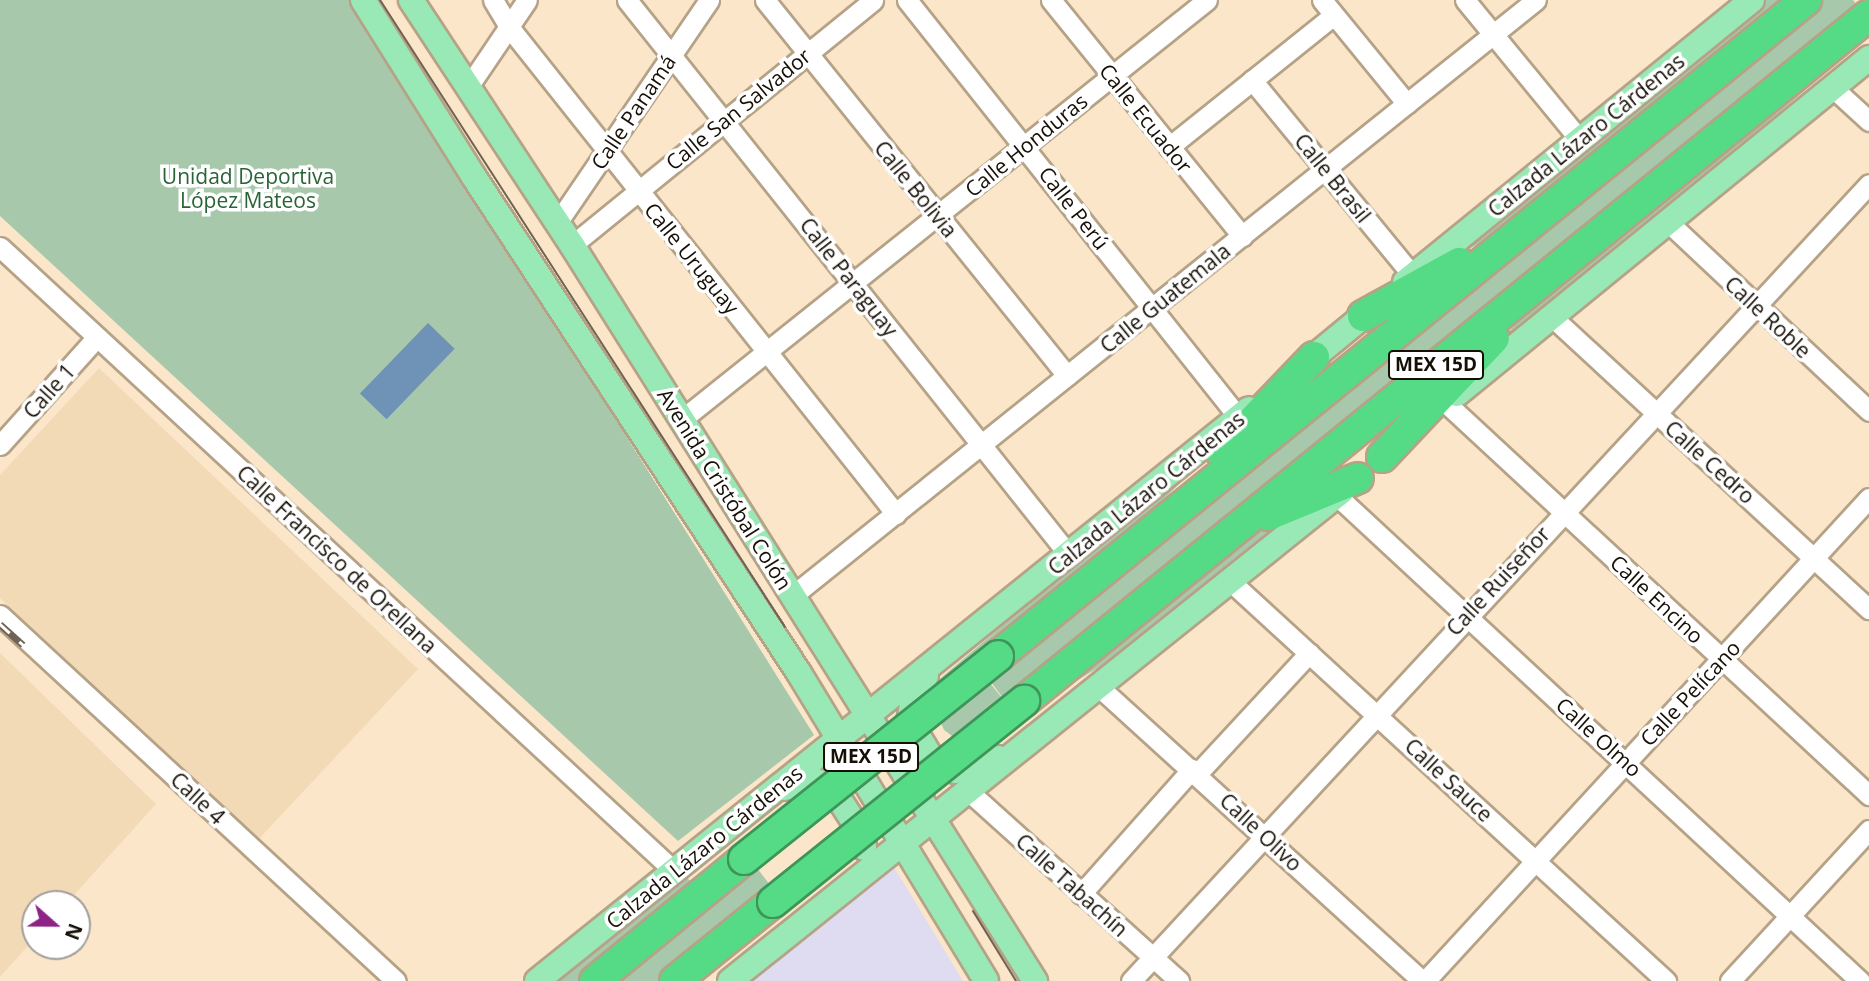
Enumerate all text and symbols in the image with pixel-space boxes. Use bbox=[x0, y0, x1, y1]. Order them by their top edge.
street label: Calle San Salvador bbox=[661, 43, 815, 175]
street label: Calzada Lázaro Cárdenas bbox=[1483, 48, 1689, 222]
street label: Calle Panamá bbox=[585, 50, 681, 174]
street label: Calle Ecuador bbox=[1094, 58, 1198, 178]
street label: Calle Honduras bbox=[960, 88, 1092, 202]
street label: Calle Brasil bbox=[1289, 128, 1377, 228]
street label: Calle Bolivia bbox=[869, 136, 963, 242]
street label: Calle Perú bbox=[1034, 161, 1114, 255]
park label: Unidad Deportiva López Mateos bbox=[162, 163, 334, 213]
street label: Calle Uruguay bbox=[639, 197, 745, 319]
street label: Calle Paraguay bbox=[795, 213, 903, 341]
street label: Calle Guatemala bbox=[1095, 238, 1235, 358]
street label: Calle Roble bbox=[1720, 271, 1816, 363]
road number: MEX 15D bbox=[1387, 350, 1485, 380]
street label: Calle 1 bbox=[18, 359, 80, 423]
street label: Avenida Cristóbal Colón bbox=[653, 384, 797, 594]
street label: Calzada Lázaro Cárdenas bbox=[1043, 406, 1249, 580]
street label: Calle Cedro bbox=[1660, 415, 1760, 509]
street label: Calle Francisco de Orellana bbox=[232, 460, 442, 658]
street label: Calle Ruiseñor bbox=[1441, 521, 1555, 641]
street label: Calle Encino bbox=[1605, 549, 1709, 649]
street label: Calle Pelícano bbox=[1635, 635, 1745, 751]
street label: Calle Olmo bbox=[1551, 692, 1647, 782]
street label: Calle Sauce bbox=[1400, 733, 1498, 827]
road number: MEX 15D bbox=[822, 742, 920, 772]
street label: Calzada Lázaro Cárdenas bbox=[601, 760, 807, 934]
street label: Calle 4 bbox=[166, 767, 230, 829]
street label: Calle Olivo bbox=[1215, 788, 1307, 876]
street label: Calle Tabachín bbox=[1011, 828, 1133, 942]
north arrow bbox=[21, 890, 91, 960]
text: N bbox=[59, 920, 89, 944]

